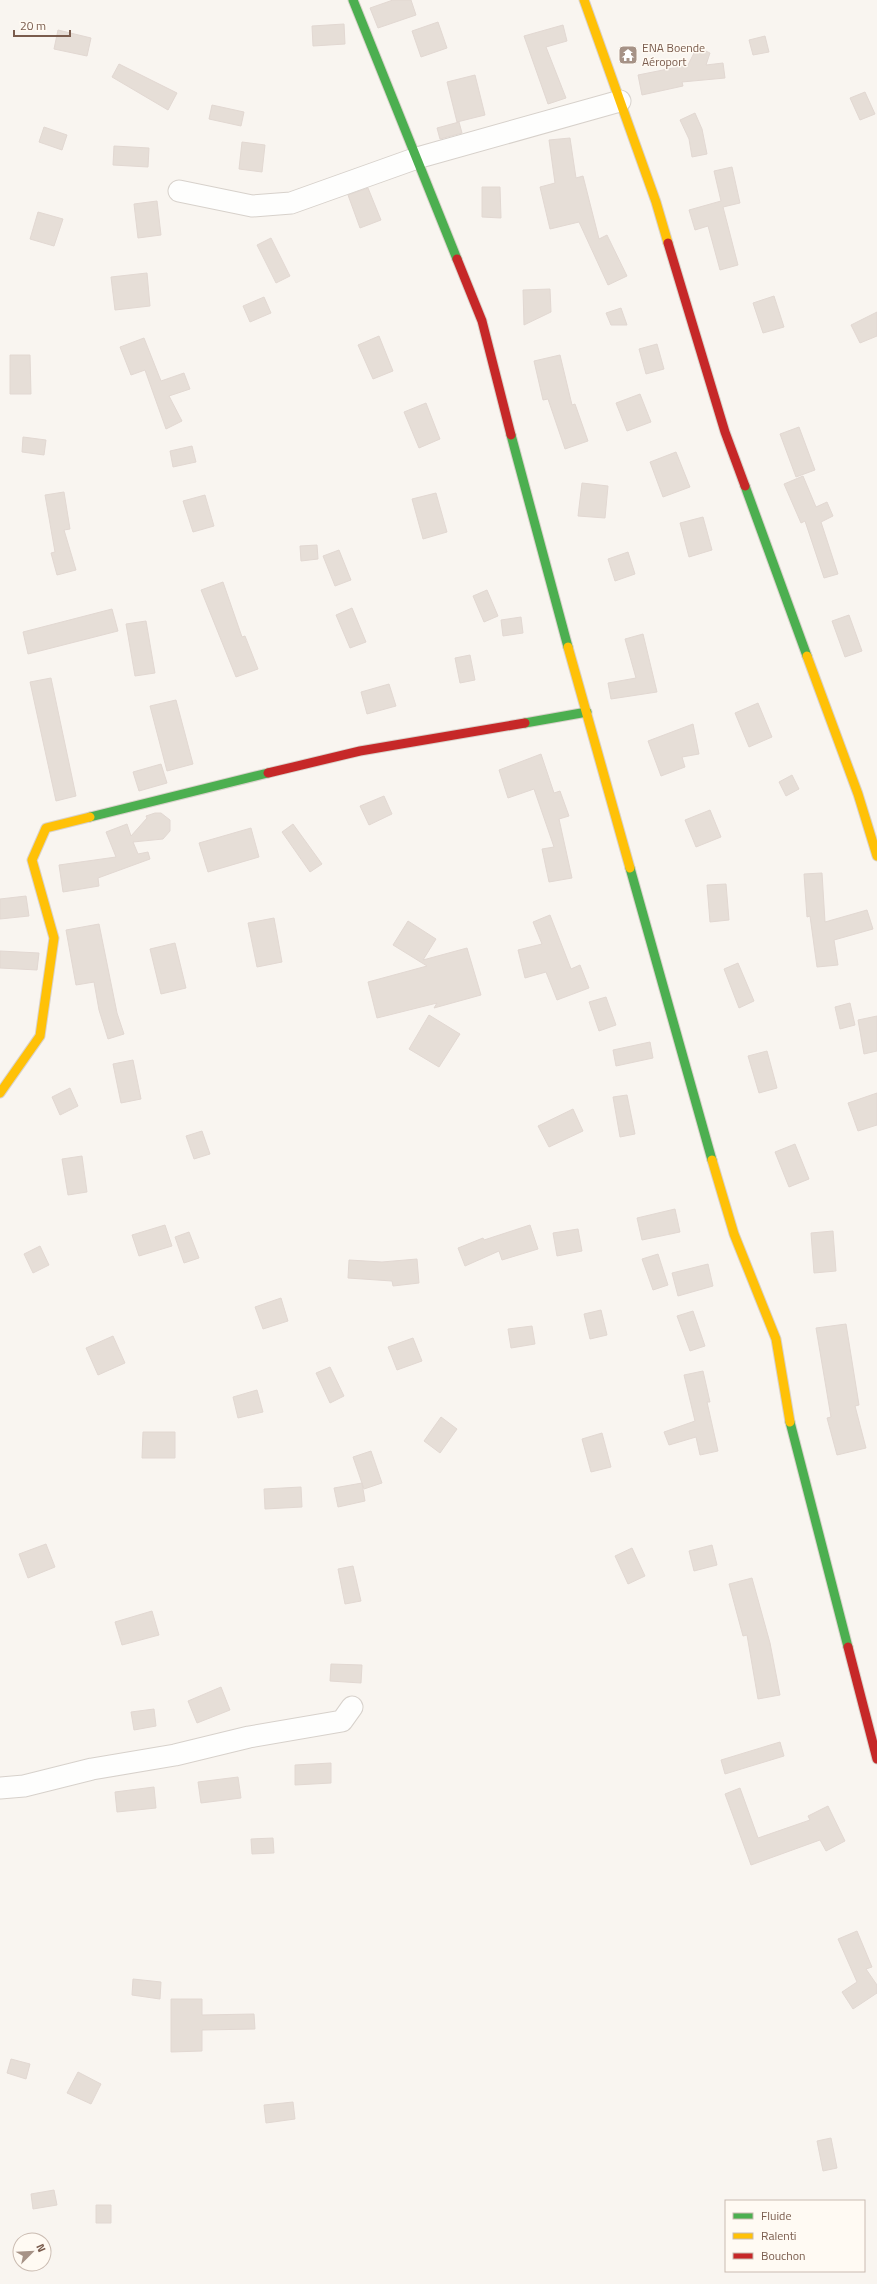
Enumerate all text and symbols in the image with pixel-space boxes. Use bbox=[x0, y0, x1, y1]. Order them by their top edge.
scale bar bbox=[14, 12, 70, 38]
text: 20 m bbox=[20, 16, 46, 35]
place label: ENA Boende Aéroport bbox=[642, 38, 705, 71]
temple icon: ENA Boende Aéroport bbox=[617, 44, 639, 66]
legend bbox=[725, 2200, 865, 2272]
text: Fluide bbox=[761, 2206, 792, 2225]
text: Ralenti bbox=[761, 2226, 796, 2245]
north arrow bbox=[12, 2232, 52, 2272]
text: N bbox=[32, 2241, 50, 2255]
text: Bouchon bbox=[761, 2246, 806, 2265]

